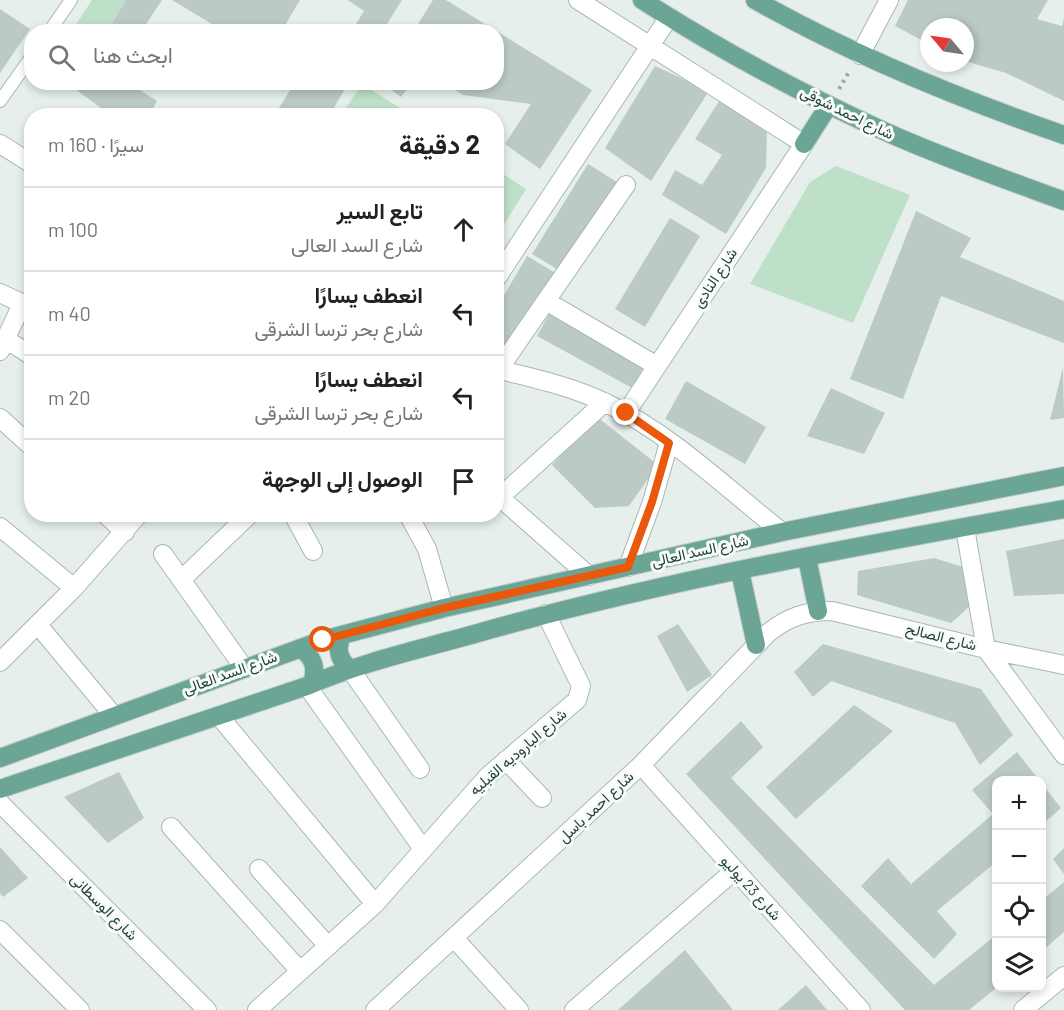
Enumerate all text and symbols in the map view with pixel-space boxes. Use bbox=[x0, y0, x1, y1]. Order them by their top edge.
north arrow bbox=[920, 18, 974, 72]
search box bbox=[24, 24, 504, 90]
icon: search bbox=[45, 41, 78, 74]
text: ابحث هنا bbox=[93, 41, 173, 67]
street label: شارع احمد شوقى bbox=[797, 82, 897, 145]
text: 2 دقيقة bbox=[399, 128, 480, 159]
text: سيرًا · 160 m bbox=[48, 132, 144, 156]
text: تابع السير bbox=[337, 197, 423, 223]
icon: ahead bbox=[447, 213, 480, 246]
text: 100 m bbox=[48, 217, 98, 241]
text: شارع السد العالى bbox=[291, 232, 423, 256]
street label: شارع النادى bbox=[688, 244, 743, 312]
text: انعطف يسارًا bbox=[314, 281, 423, 307]
icon: left bbox=[447, 297, 480, 330]
text: 40 m bbox=[48, 301, 91, 325]
text: شارع بحر ترسا الشرقى bbox=[254, 316, 423, 340]
text: انعطف يسارًا bbox=[314, 365, 423, 391]
icon: left bbox=[447, 381, 480, 414]
text: 20 m bbox=[48, 385, 91, 409]
route end bbox=[612, 399, 638, 425]
text: شارع بحر ترسا الشرقى bbox=[254, 400, 423, 424]
text: الوصول إلى الوجهة bbox=[262, 465, 423, 491]
icon: arrive bbox=[447, 465, 480, 498]
street label: شارع السد العالى bbox=[650, 530, 751, 573]
street label: شارع الصالح bbox=[903, 619, 979, 656]
route start bbox=[309, 626, 335, 652]
street label: شارع السد العالى bbox=[180, 647, 280, 700]
street label: شارع الباروديه القبليه bbox=[465, 704, 572, 801]
street label: شارع احمد باسل bbox=[554, 767, 639, 848]
map controls bbox=[992, 776, 1046, 992]
button: + bbox=[992, 776, 1046, 830]
button: − bbox=[992, 830, 1046, 884]
street label: شارع 23 يوليو bbox=[716, 851, 786, 926]
street label: شارع الوسطانى bbox=[65, 869, 142, 946]
button: locate bbox=[992, 884, 1046, 938]
button: layers bbox=[992, 938, 1046, 992]

